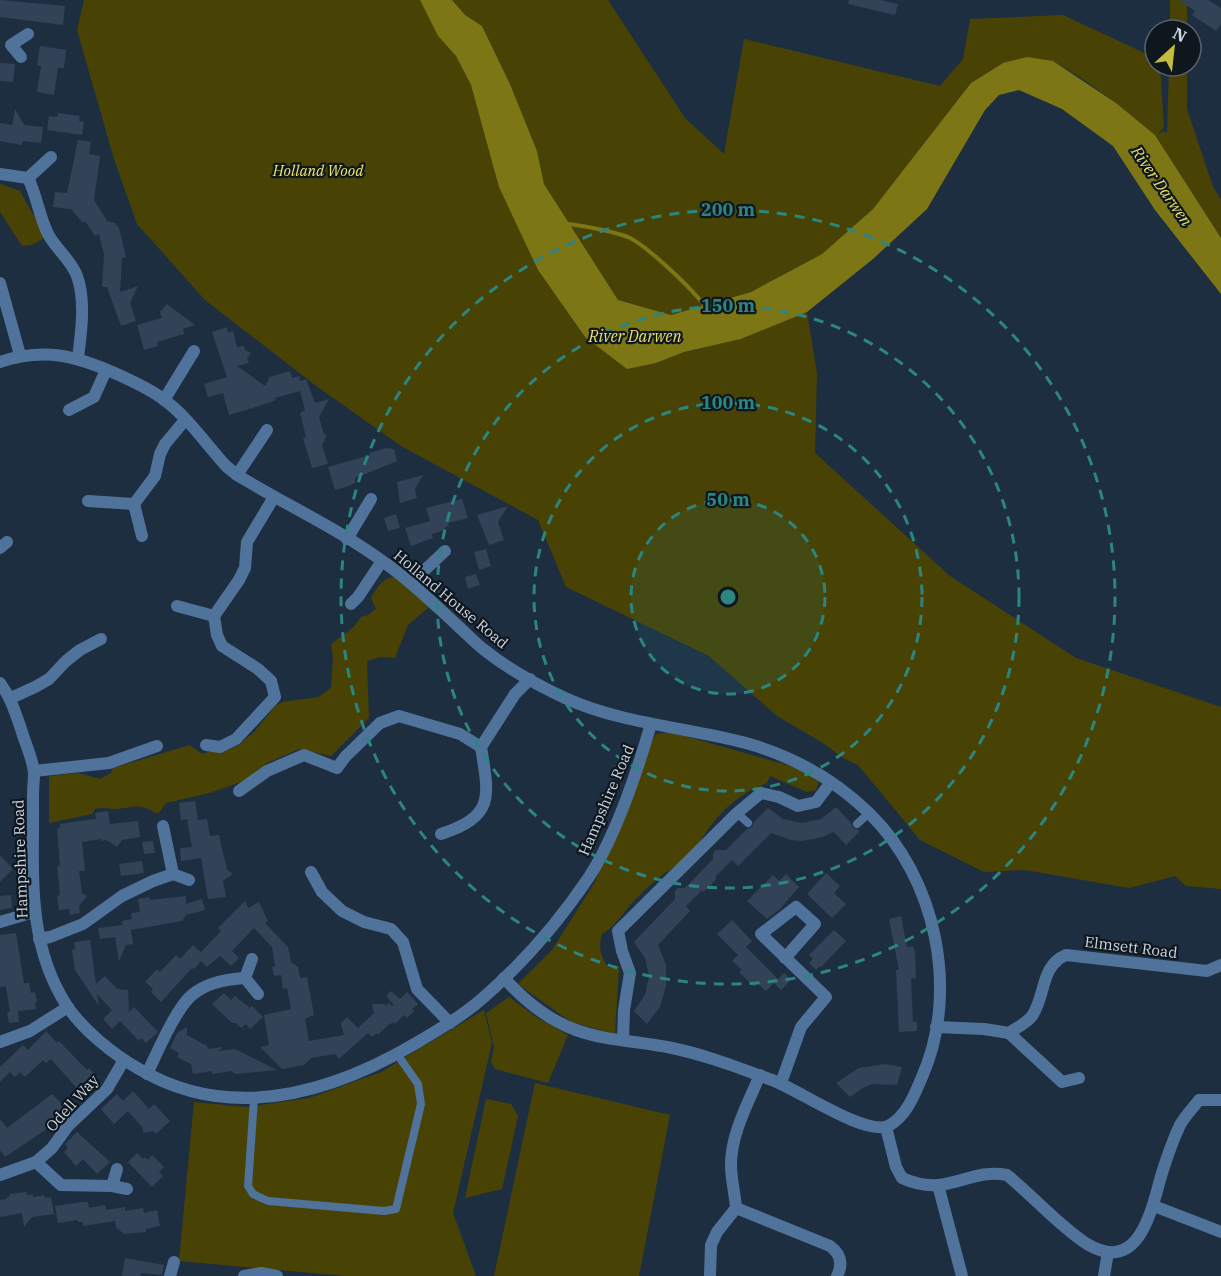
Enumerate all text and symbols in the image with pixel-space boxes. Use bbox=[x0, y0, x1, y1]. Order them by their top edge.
north arrow bbox=[1143, 18, 1203, 78]
text: N bbox=[1170, 23, 1190, 46]
water label: River Darwen bbox=[1127, 141, 1197, 230]
park label: Holland Wood bbox=[272, 161, 364, 180]
text: 200 m bbox=[701, 198, 756, 221]
text: 150 m bbox=[701, 294, 756, 317]
water label: River Darwen bbox=[587, 326, 682, 346]
text: 100 m bbox=[701, 391, 756, 414]
text: 50 m bbox=[706, 488, 750, 511]
street label: Holland House Road bbox=[390, 546, 512, 652]
centre of rings bbox=[718, 587, 738, 607]
street label: Hampshire Road bbox=[574, 742, 638, 858]
street label: Hampshire Road bbox=[8, 799, 32, 919]
street label: Elmsett Road bbox=[1083, 932, 1179, 962]
street label: Odell Way bbox=[41, 1071, 103, 1135]

